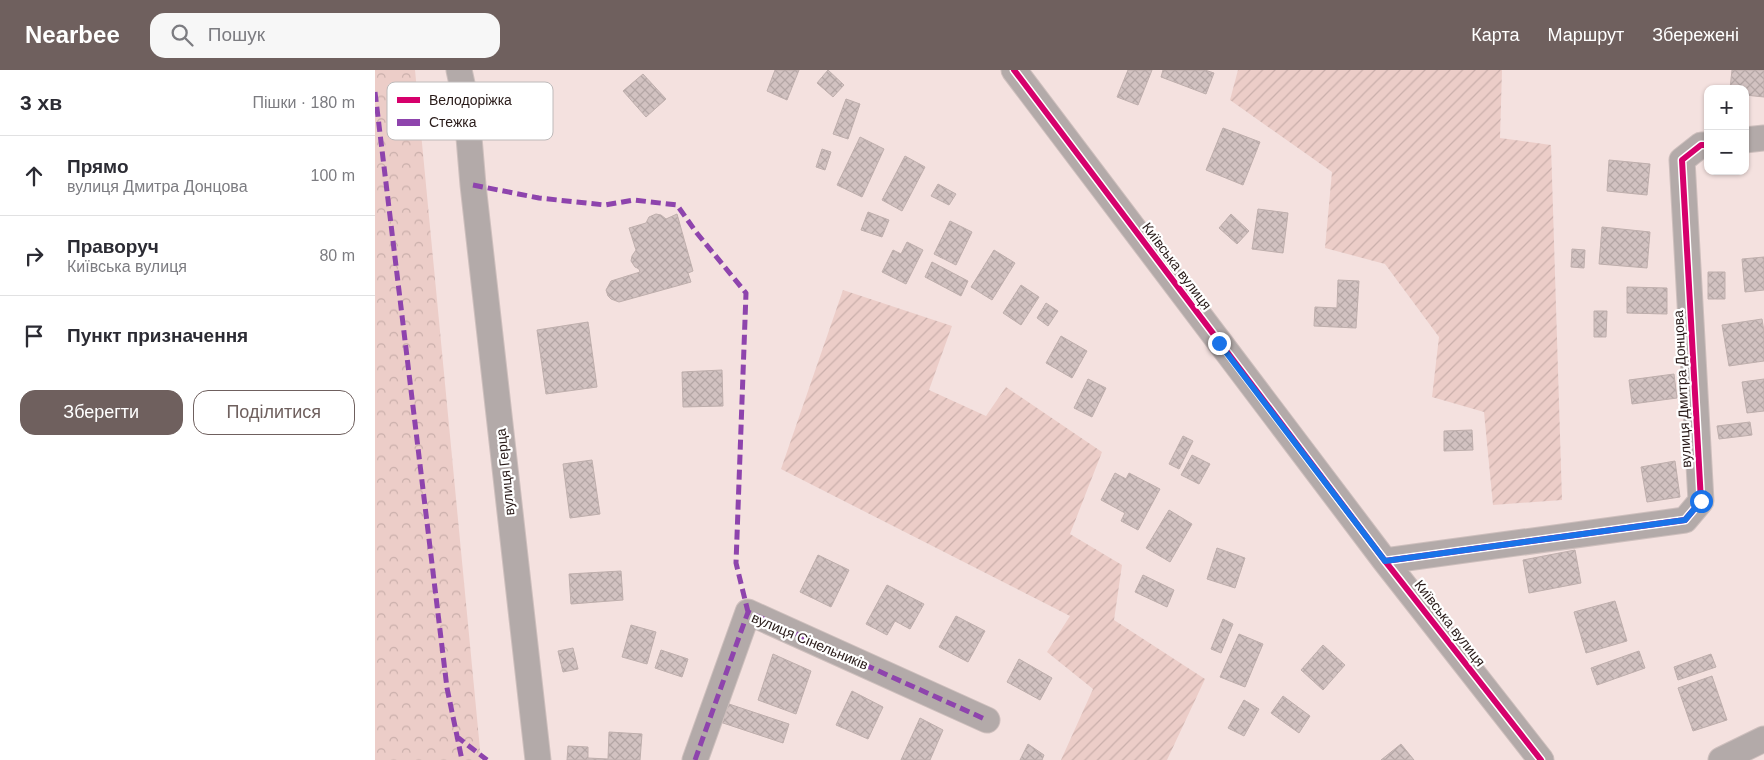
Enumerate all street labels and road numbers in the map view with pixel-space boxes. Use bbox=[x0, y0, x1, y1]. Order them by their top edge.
street label: Київська вулиця bbox=[1139, 219, 1215, 313]
street label: вулиця Дмитра Донцова bbox=[1670, 309, 1694, 468]
street label: вулиця Герца bbox=[492, 428, 518, 516]
street label: Київська вулиця bbox=[1411, 577, 1489, 669]
street label: вулиця Сінельників bbox=[749, 609, 871, 673]

